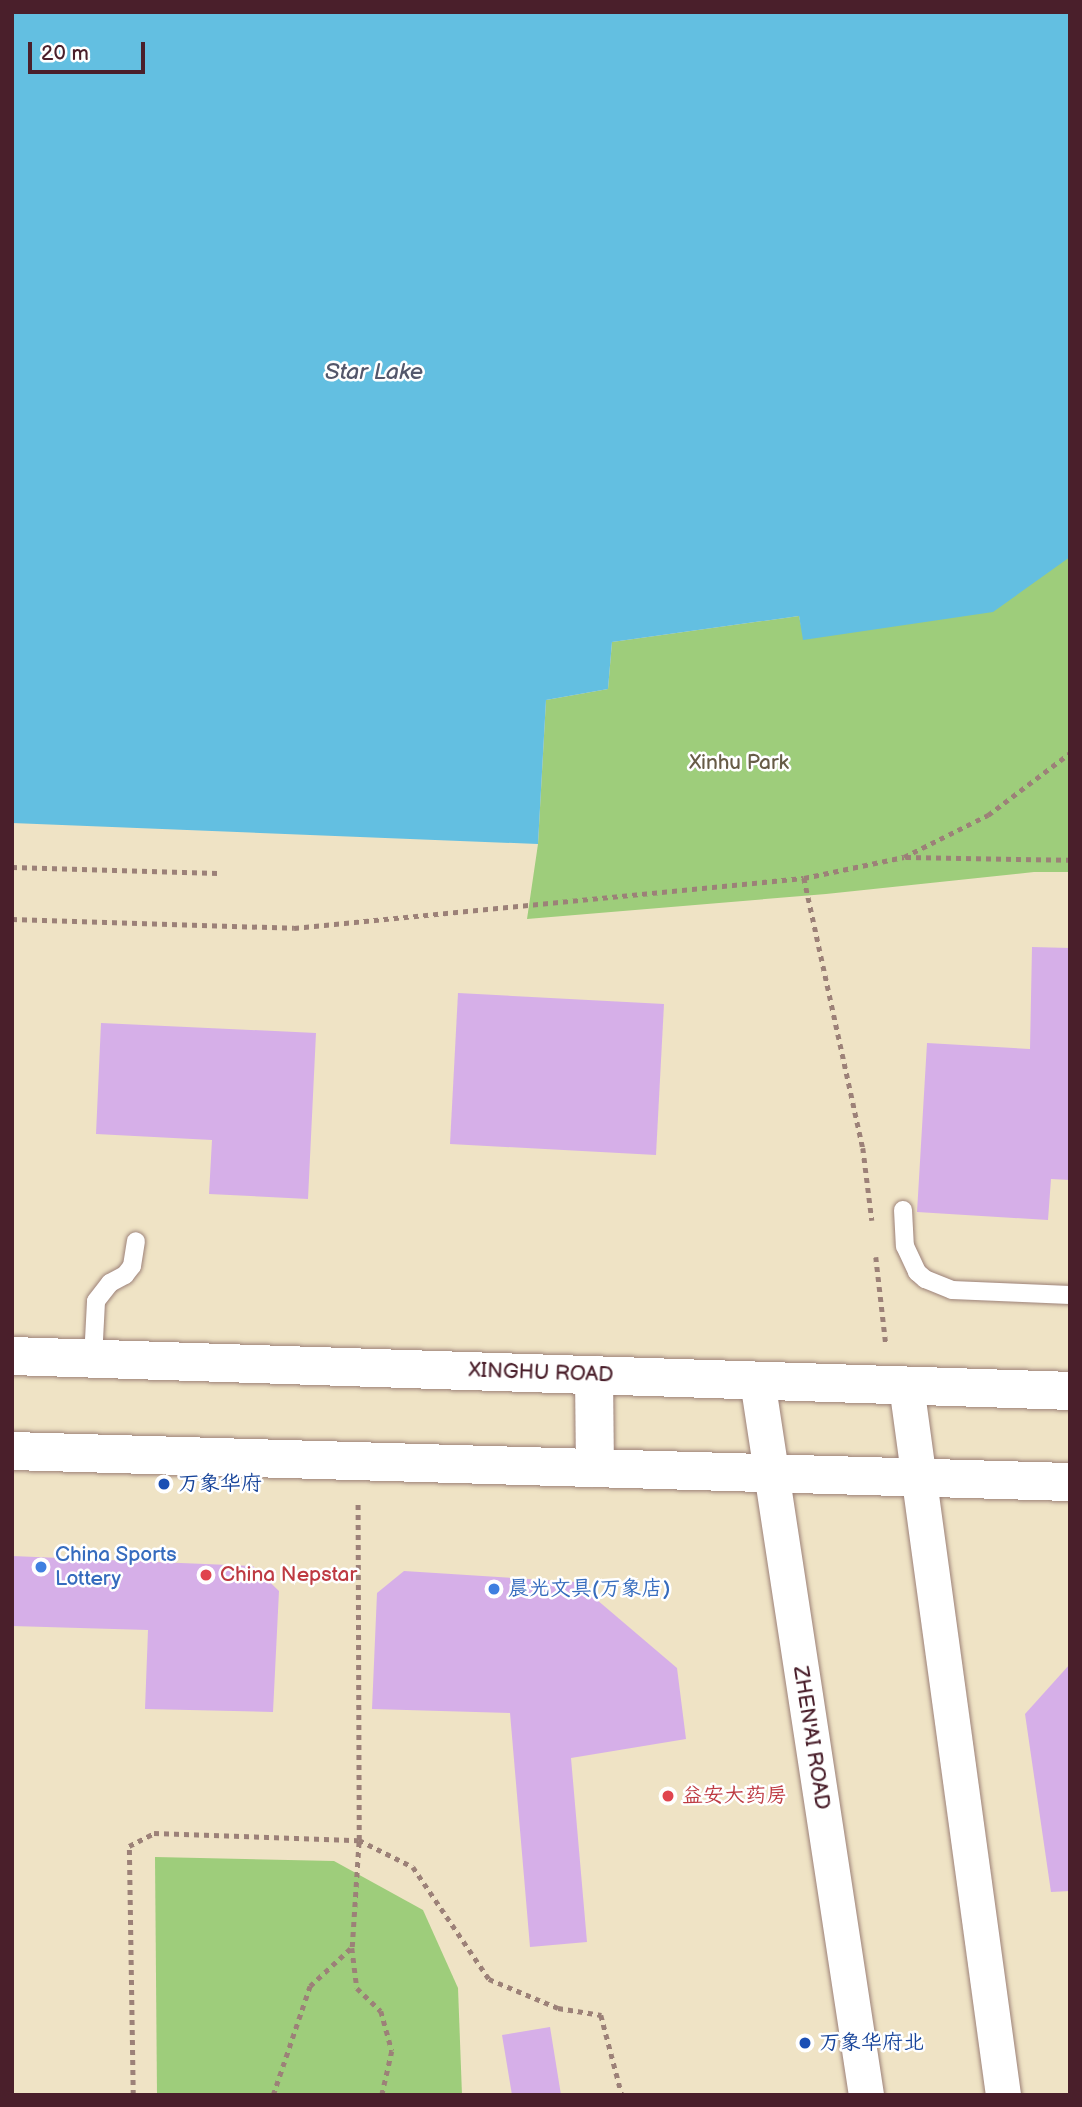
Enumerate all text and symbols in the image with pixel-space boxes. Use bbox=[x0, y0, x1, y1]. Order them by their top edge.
scale bar bbox=[32, 28, 149, 72]
text: 20 m bbox=[41, 41, 89, 66]
water label: Star Lake bbox=[325, 358, 423, 386]
park label: Xinhu Park bbox=[689, 750, 789, 776]
street label: XINGHU ROAD bbox=[468, 1358, 614, 1388]
place label: 万象华府 bbox=[178, 1471, 262, 1497]
marker: 万象华府 bbox=[156, 1476, 172, 1492]
place label: China Sports Lottery bbox=[55, 1542, 177, 1592]
marker: China Sports Lottery bbox=[33, 1559, 49, 1575]
place label: China Nepstar bbox=[220, 1562, 357, 1588]
marker: China Nepstar bbox=[198, 1567, 214, 1583]
place label: 晨光文具(万象店) bbox=[508, 1576, 670, 1602]
marker: 晨光文具(万象店) bbox=[486, 1581, 502, 1597]
street label: ZHEN'AI ROAD bbox=[787, 1665, 835, 1811]
place label: 益安大药房 bbox=[682, 1783, 787, 1809]
marker: 益安大药房 bbox=[660, 1788, 676, 1804]
place label: 万象华府北 bbox=[819, 2030, 924, 2056]
marker: 万象华府北 bbox=[797, 2035, 813, 2051]

